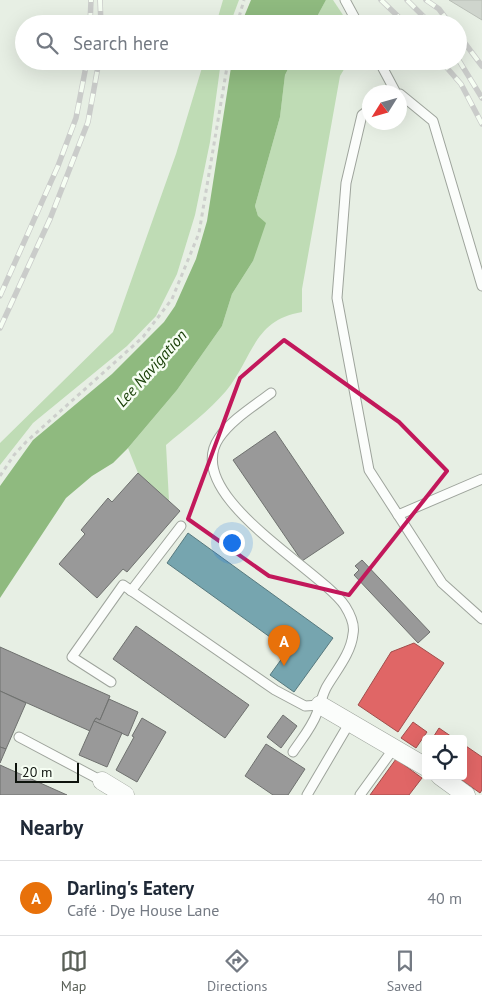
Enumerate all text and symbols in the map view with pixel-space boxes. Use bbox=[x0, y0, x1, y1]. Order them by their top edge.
search box bbox=[15, 15, 467, 70]
icon: search bbox=[33, 29, 61, 57]
text: Search here bbox=[73, 31, 169, 55]
north arrow bbox=[362, 85, 407, 130]
water label: Lee Navigation bbox=[111, 325, 191, 411]
your location bbox=[219, 530, 245, 556]
pin: A bbox=[268, 625, 300, 666]
map controls bbox=[422, 735, 467, 780]
button: locate bbox=[422, 735, 467, 780]
scale bar bbox=[15, 760, 79, 783]
text: 20 m bbox=[22, 763, 52, 781]
text: Nearby bbox=[20, 814, 83, 841]
text: Darling's Eatery bbox=[67, 876, 194, 900]
text: A bbox=[31, 888, 41, 908]
text: 40 m bbox=[427, 888, 462, 908]
text: Café · Dye House Lane bbox=[67, 900, 219, 920]
tab: Map bbox=[60, 947, 88, 995]
tab: Directions bbox=[207, 947, 267, 995]
tab: Saved bbox=[387, 947, 422, 995]

